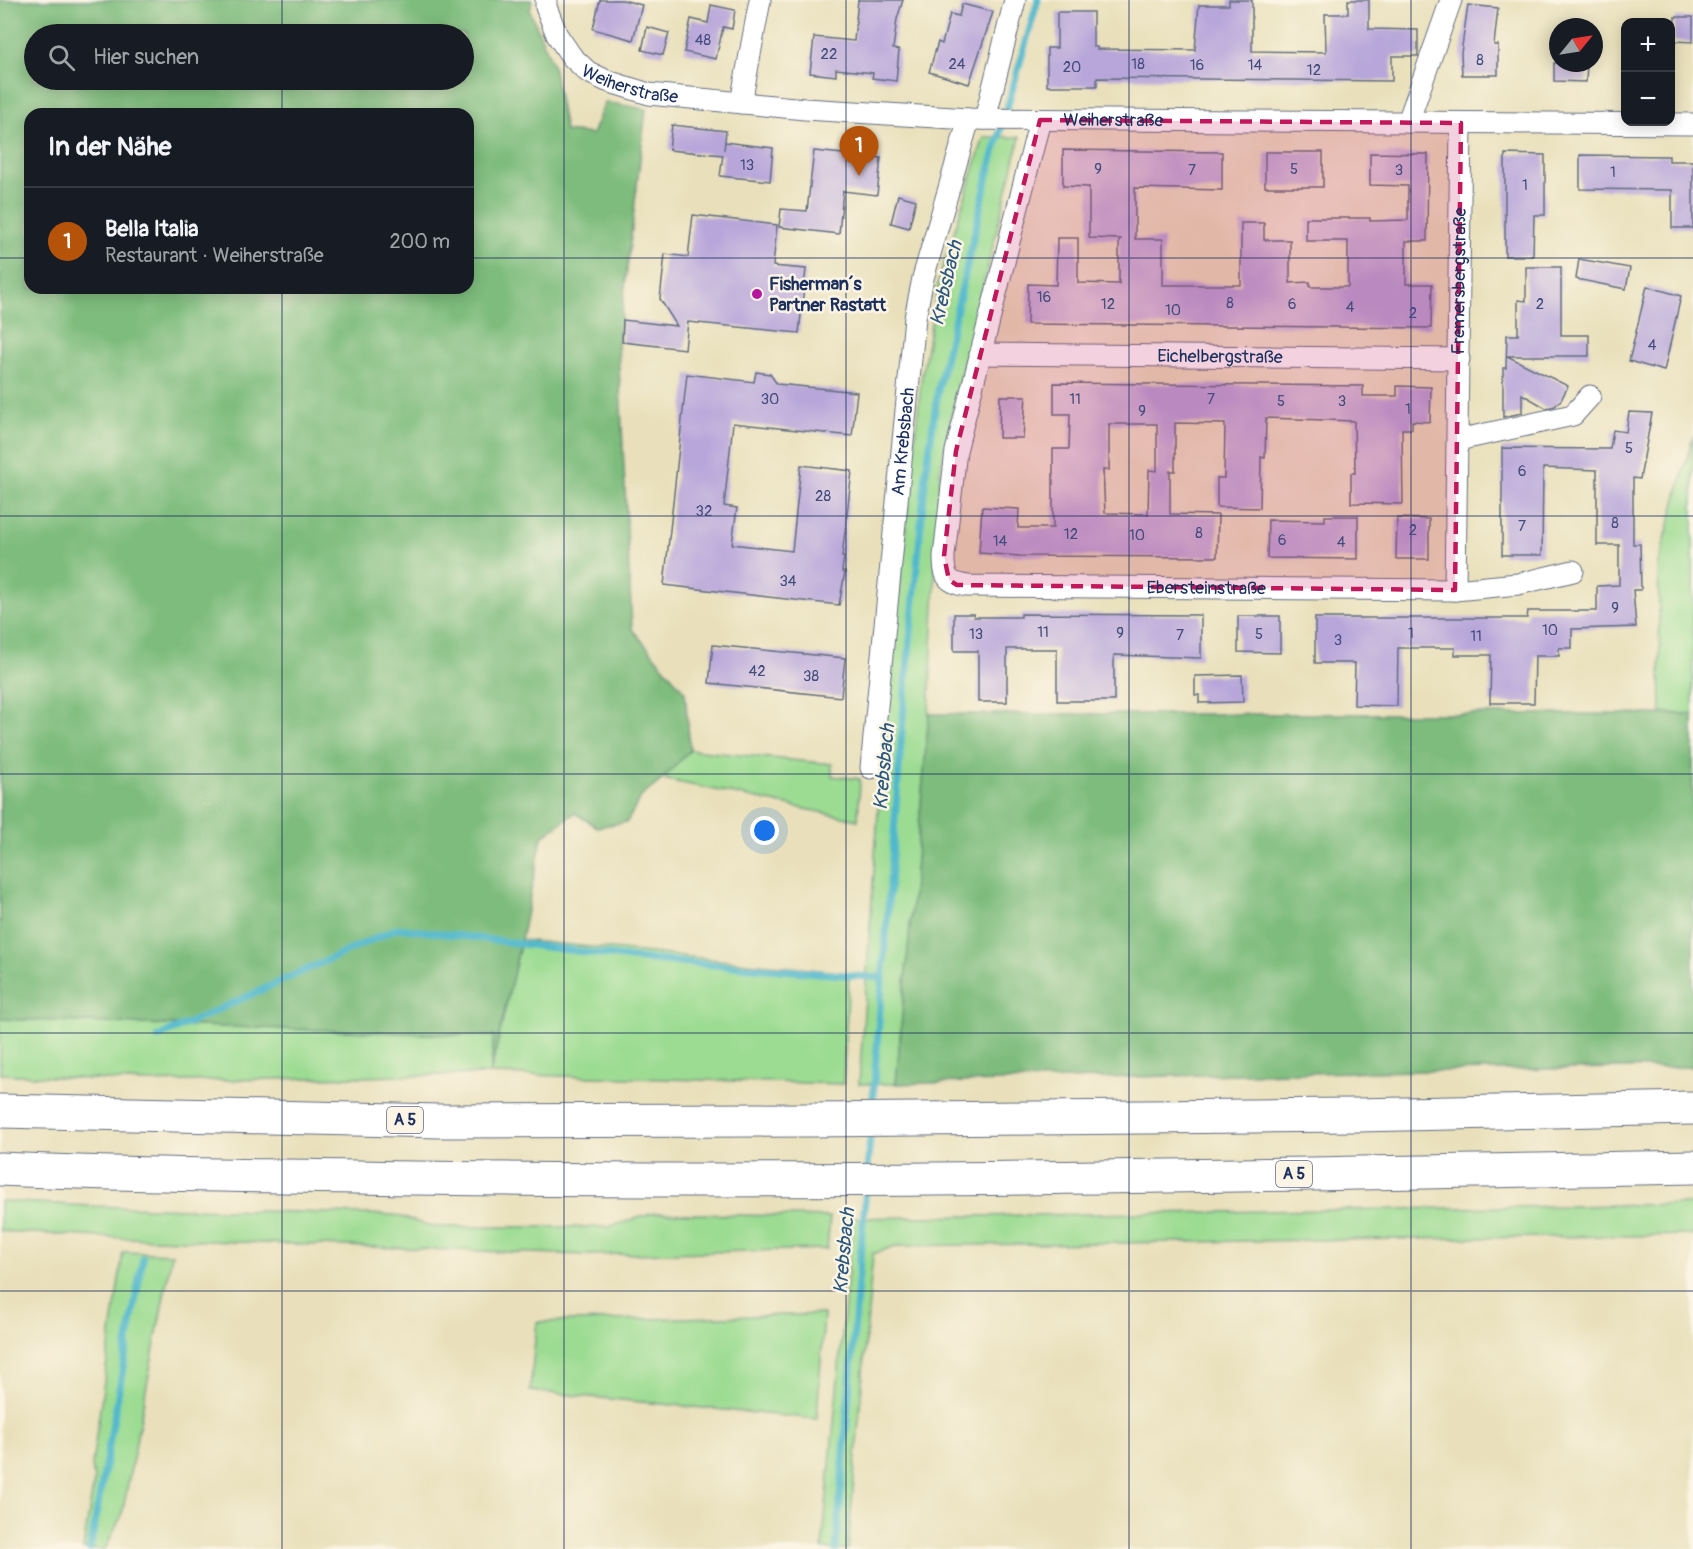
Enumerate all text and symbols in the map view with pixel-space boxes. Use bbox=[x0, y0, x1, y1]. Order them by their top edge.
north arrow bbox=[1549, 18, 1603, 72]
map controls bbox=[1621, 18, 1675, 126]
button: + bbox=[1621, 18, 1675, 72]
search box bbox=[24, 24, 474, 90]
house number: 48 bbox=[695, 31, 712, 50]
icon: search bbox=[45, 41, 78, 74]
text: Hier suchen bbox=[93, 43, 199, 71]
house number: 22 bbox=[821, 45, 837, 64]
house number: 8 bbox=[1476, 51, 1484, 70]
house number: 24 bbox=[948, 55, 966, 74]
house number: 18 bbox=[1131, 55, 1145, 74]
house number: 16 bbox=[1190, 56, 1204, 75]
house number: 14 bbox=[1248, 56, 1263, 75]
house number: 20 bbox=[1063, 58, 1081, 77]
street label: Weiherstraße bbox=[578, 59, 679, 108]
house number: 12 bbox=[1307, 61, 1321, 80]
button: − bbox=[1621, 72, 1675, 126]
street label: Weiherstraße bbox=[1063, 108, 1164, 132]
pin: 1 bbox=[840, 126, 878, 176]
text: In der Nähe bbox=[48, 131, 171, 163]
house number: 13 bbox=[740, 156, 754, 175]
house number: 9 bbox=[1094, 160, 1102, 179]
house number: 5 bbox=[1290, 160, 1298, 179]
house number: 7 bbox=[1188, 161, 1196, 180]
house number: 3 bbox=[1395, 161, 1403, 180]
house number: 1 bbox=[1610, 163, 1616, 182]
house number: 1 bbox=[1522, 176, 1528, 195]
street label: Fremersbergstraße bbox=[1447, 207, 1471, 355]
text: Bella Italia bbox=[105, 215, 198, 243]
text: 1 bbox=[64, 229, 71, 254]
text: 200 m bbox=[389, 229, 450, 254]
water label: Krebsbach bbox=[924, 237, 968, 328]
text: Restaurant · Weiherstraße bbox=[105, 243, 324, 268]
place label: Fisherman´s Partner Rastatt bbox=[769, 273, 887, 317]
marker: Fisherman´s Partner Rastatt bbox=[750, 287, 764, 301]
house number: 16 bbox=[1037, 288, 1051, 307]
house number: 8 bbox=[1226, 294, 1234, 313]
house number: 12 bbox=[1101, 295, 1115, 314]
house number: 6 bbox=[1288, 295, 1296, 314]
house number: 2 bbox=[1536, 295, 1544, 314]
house number: 4 bbox=[1346, 298, 1355, 317]
house number: 10 bbox=[1165, 301, 1181, 320]
house number: 2 bbox=[1409, 304, 1417, 323]
house number: 4 bbox=[1648, 336, 1657, 355]
street label: Eichelbergstraße bbox=[1157, 344, 1283, 369]
street label: Am Krebsbach bbox=[886, 386, 920, 497]
house number: 30 bbox=[761, 390, 779, 409]
house number: 11 bbox=[1069, 390, 1081, 409]
house number: 7 bbox=[1207, 390, 1215, 409]
house number: 5 bbox=[1277, 392, 1285, 411]
house number: 3 bbox=[1338, 392, 1346, 411]
house number: 1 bbox=[1405, 400, 1411, 419]
house number: 9 bbox=[1138, 402, 1146, 421]
house number: 5 bbox=[1625, 439, 1633, 458]
house number: 6 bbox=[1518, 462, 1526, 481]
house number: 28 bbox=[815, 487, 831, 506]
house number: 32 bbox=[696, 502, 712, 521]
house number: 8 bbox=[1611, 514, 1619, 533]
house number: 7 bbox=[1518, 517, 1526, 536]
house number: 2 bbox=[1409, 521, 1417, 540]
house number: 8 bbox=[1195, 524, 1203, 543]
house number: 12 bbox=[1064, 525, 1078, 544]
house number: 10 bbox=[1129, 526, 1145, 545]
house number: 6 bbox=[1278, 531, 1286, 550]
house number: 14 bbox=[993, 532, 1008, 551]
house number: 4 bbox=[1337, 533, 1346, 552]
house number: 34 bbox=[779, 572, 797, 591]
street label: Ebersteinstraße bbox=[1146, 576, 1266, 600]
house number: 9 bbox=[1611, 599, 1619, 618]
house number: 10 bbox=[1542, 621, 1558, 640]
house number: 11 bbox=[1037, 623, 1049, 642]
house number: 9 bbox=[1116, 624, 1124, 643]
house number: 1 bbox=[1408, 624, 1414, 643]
house number: 13 bbox=[969, 625, 983, 644]
house number: 5 bbox=[1255, 625, 1263, 644]
house number: 7 bbox=[1176, 626, 1184, 645]
house number: 11 bbox=[1470, 627, 1482, 646]
house number: 3 bbox=[1334, 631, 1342, 650]
house number: 42 bbox=[748, 662, 766, 681]
house number: 38 bbox=[803, 667, 819, 686]
water label: Krebsbach bbox=[868, 721, 900, 811]
your location bbox=[750, 816, 779, 845]
road number: A 5 bbox=[387, 1107, 423, 1133]
road number: A 5 bbox=[1276, 1161, 1312, 1187]
water label: Krebsbach bbox=[828, 1205, 860, 1295]

